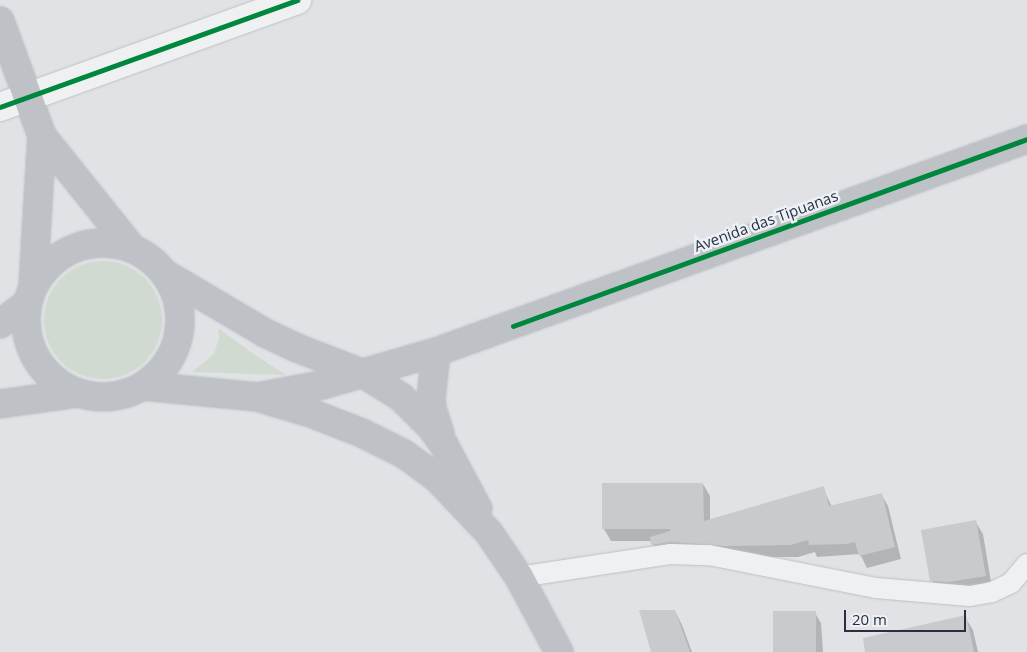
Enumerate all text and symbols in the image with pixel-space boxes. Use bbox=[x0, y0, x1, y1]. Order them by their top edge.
street label: Avenida das Tipuanas bbox=[692, 187, 840, 255]
scale bar bbox=[847, 600, 970, 632]
text: 20 m bbox=[852, 609, 887, 629]

